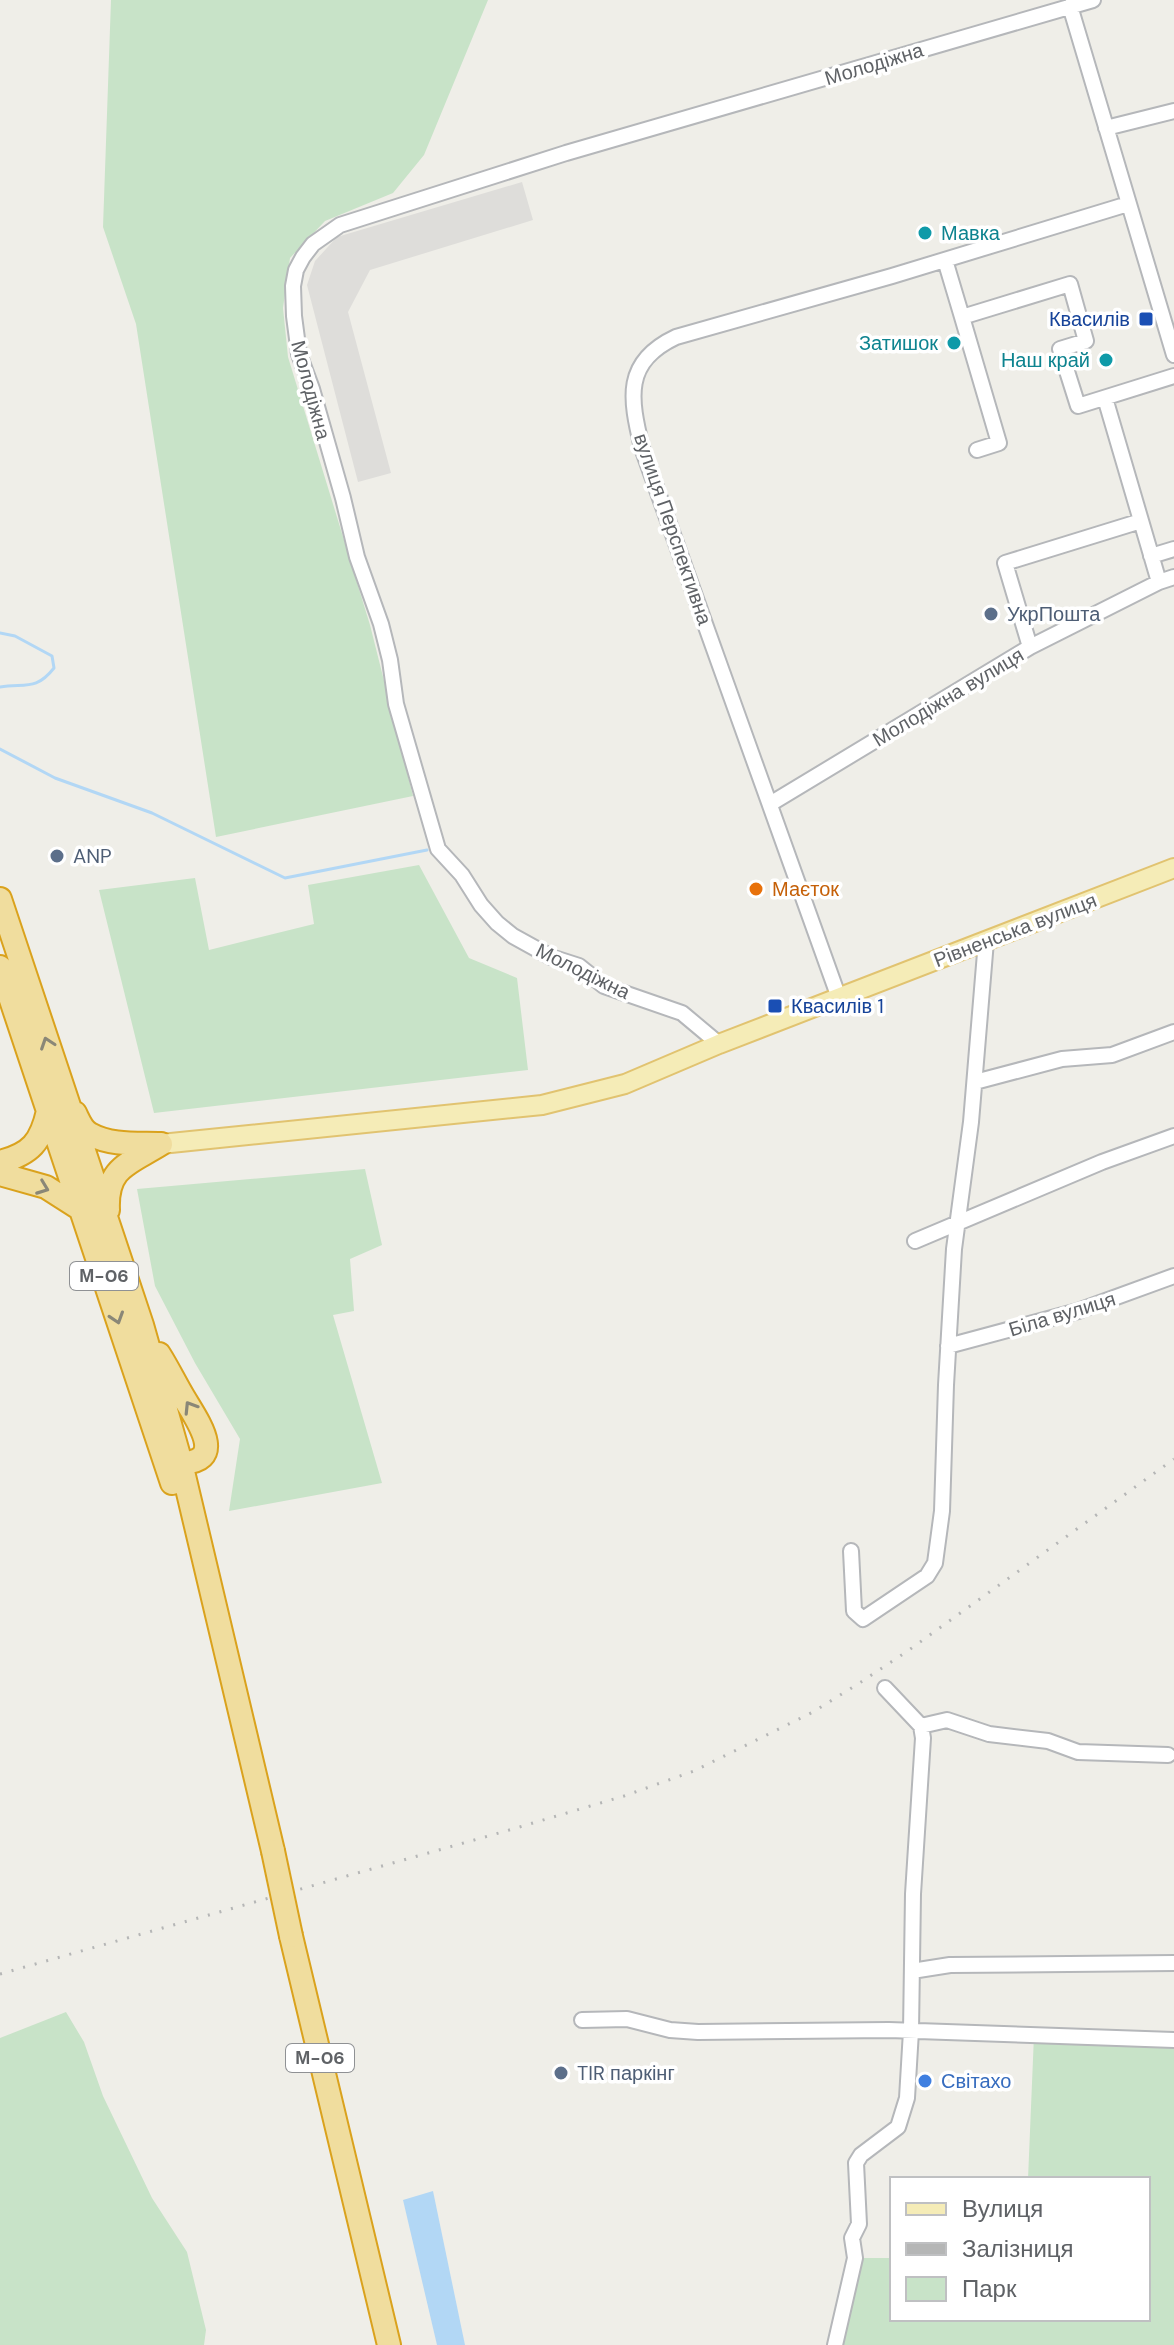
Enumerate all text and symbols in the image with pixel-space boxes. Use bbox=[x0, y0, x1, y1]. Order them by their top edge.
street label: Молодіжна bbox=[822, 36, 927, 91]
place label: Мавка bbox=[941, 220, 1001, 246]
marker: Мавка bbox=[916, 224, 934, 242]
place label: Квасилів bbox=[1049, 306, 1130, 332]
marker: Квасилів bbox=[1137, 310, 1155, 328]
place label: Затишок bbox=[859, 330, 938, 356]
marker: Затишок bbox=[945, 334, 963, 352]
street label: Молодіжна bbox=[285, 337, 337, 443]
place label: Наш край bbox=[1001, 347, 1090, 373]
marker: Наш край bbox=[1097, 351, 1115, 369]
street label: вулиця Перспективна bbox=[628, 430, 718, 629]
place label: УкрПошта bbox=[1007, 601, 1101, 627]
marker: УкрПошта bbox=[982, 605, 1000, 623]
street label: Молодіжна вулиця bbox=[868, 642, 1028, 752]
place label: ANP bbox=[73, 843, 112, 869]
marker: ANP bbox=[48, 847, 66, 865]
place label: Маєток bbox=[772, 876, 839, 902]
marker: Маєток bbox=[747, 880, 765, 898]
street label: Рівненська вулиця bbox=[930, 887, 1100, 973]
street label: Молодіжна bbox=[532, 937, 635, 1005]
place label: Квасилів 1 bbox=[791, 993, 884, 1019]
marker: Квасилів 1 bbox=[766, 997, 784, 1015]
one-way arrow bbox=[40, 1037, 56, 1051]
one-way arrow bbox=[35, 1178, 49, 1194]
road number: М-06 bbox=[70, 1262, 138, 1290]
street label: Біла вулиця bbox=[1005, 1285, 1119, 1343]
one-way arrow bbox=[108, 1310, 124, 1324]
one-way arrow bbox=[184, 1401, 200, 1416]
road number: М-06 bbox=[286, 2044, 354, 2072]
place label: TIR паркінг bbox=[577, 2060, 675, 2086]
marker: TIR паркінг bbox=[552, 2064, 570, 2082]
place label: Світахо bbox=[941, 2068, 1011, 2094]
marker: Світахо bbox=[916, 2072, 934, 2090]
legend bbox=[890, 2177, 1150, 2321]
text: Вулиця bbox=[962, 2193, 1043, 2224]
text: Залізниця bbox=[962, 2233, 1074, 2264]
text: Парк bbox=[962, 2273, 1017, 2304]

